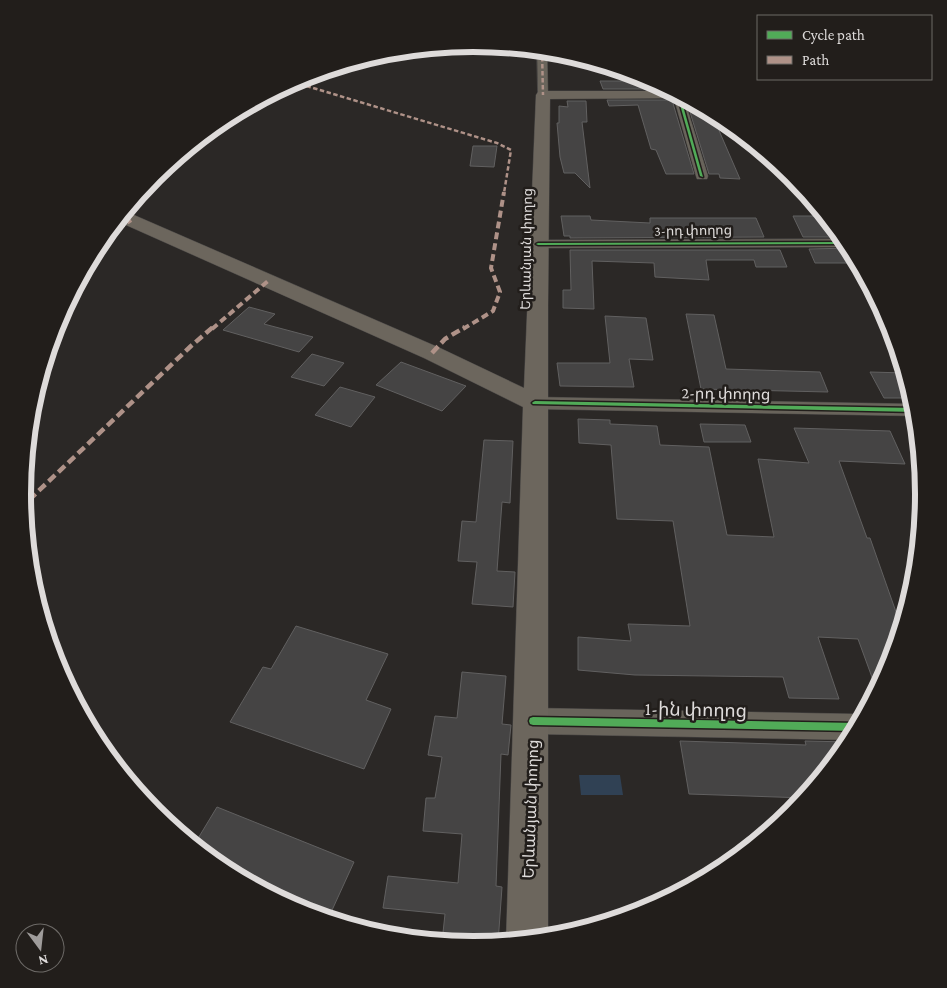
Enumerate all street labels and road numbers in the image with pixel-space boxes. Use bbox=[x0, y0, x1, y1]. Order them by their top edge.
street label: Երևանյան փողոց bbox=[517, 188, 535, 310]
street label: 3-րդ փողոց bbox=[654, 221, 732, 239]
street label: 2-րդ փողոց bbox=[681, 384, 771, 404]
street label: 1-ին փողոց bbox=[645, 698, 747, 722]
street label: Երևանյան փողոց bbox=[520, 739, 542, 879]

